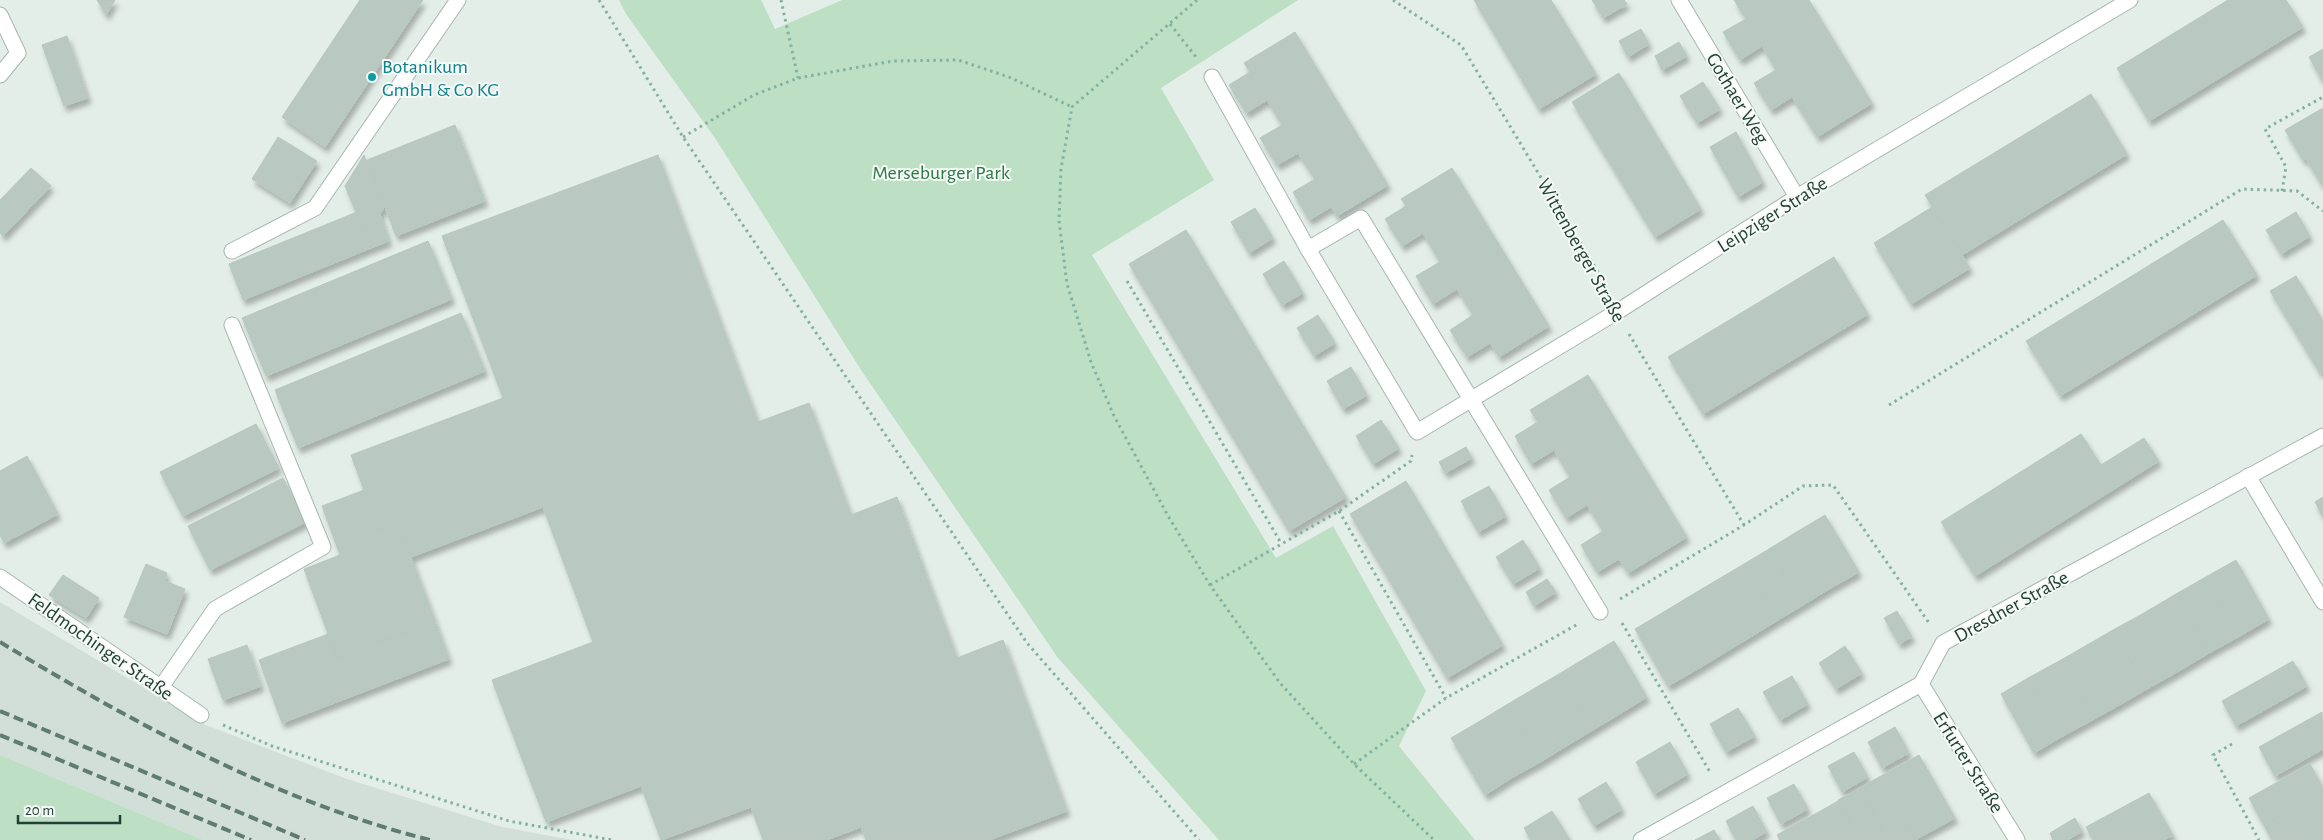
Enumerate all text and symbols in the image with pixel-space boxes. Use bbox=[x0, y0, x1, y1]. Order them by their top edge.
street label: Gothaer Weg bbox=[1702, 50, 1772, 148]
place label: Botanikum GmbH & Co KG bbox=[382, 57, 499, 100]
marker: Botanikum GmbH & Co KG bbox=[366, 71, 378, 83]
park label: Merseburger Park bbox=[872, 163, 1010, 183]
street label: Leipziger Straße bbox=[1714, 173, 1831, 257]
street label: Wittenberger Straße bbox=[1533, 175, 1629, 326]
street label: Dresdner Straße bbox=[1951, 567, 2072, 646]
street label: Feldmochinger Straße bbox=[24, 589, 177, 704]
street label: Erfurter Straße bbox=[1929, 708, 2007, 817]
scale bar bbox=[18, 792, 120, 824]
text: 20 m bbox=[25, 803, 54, 818]

